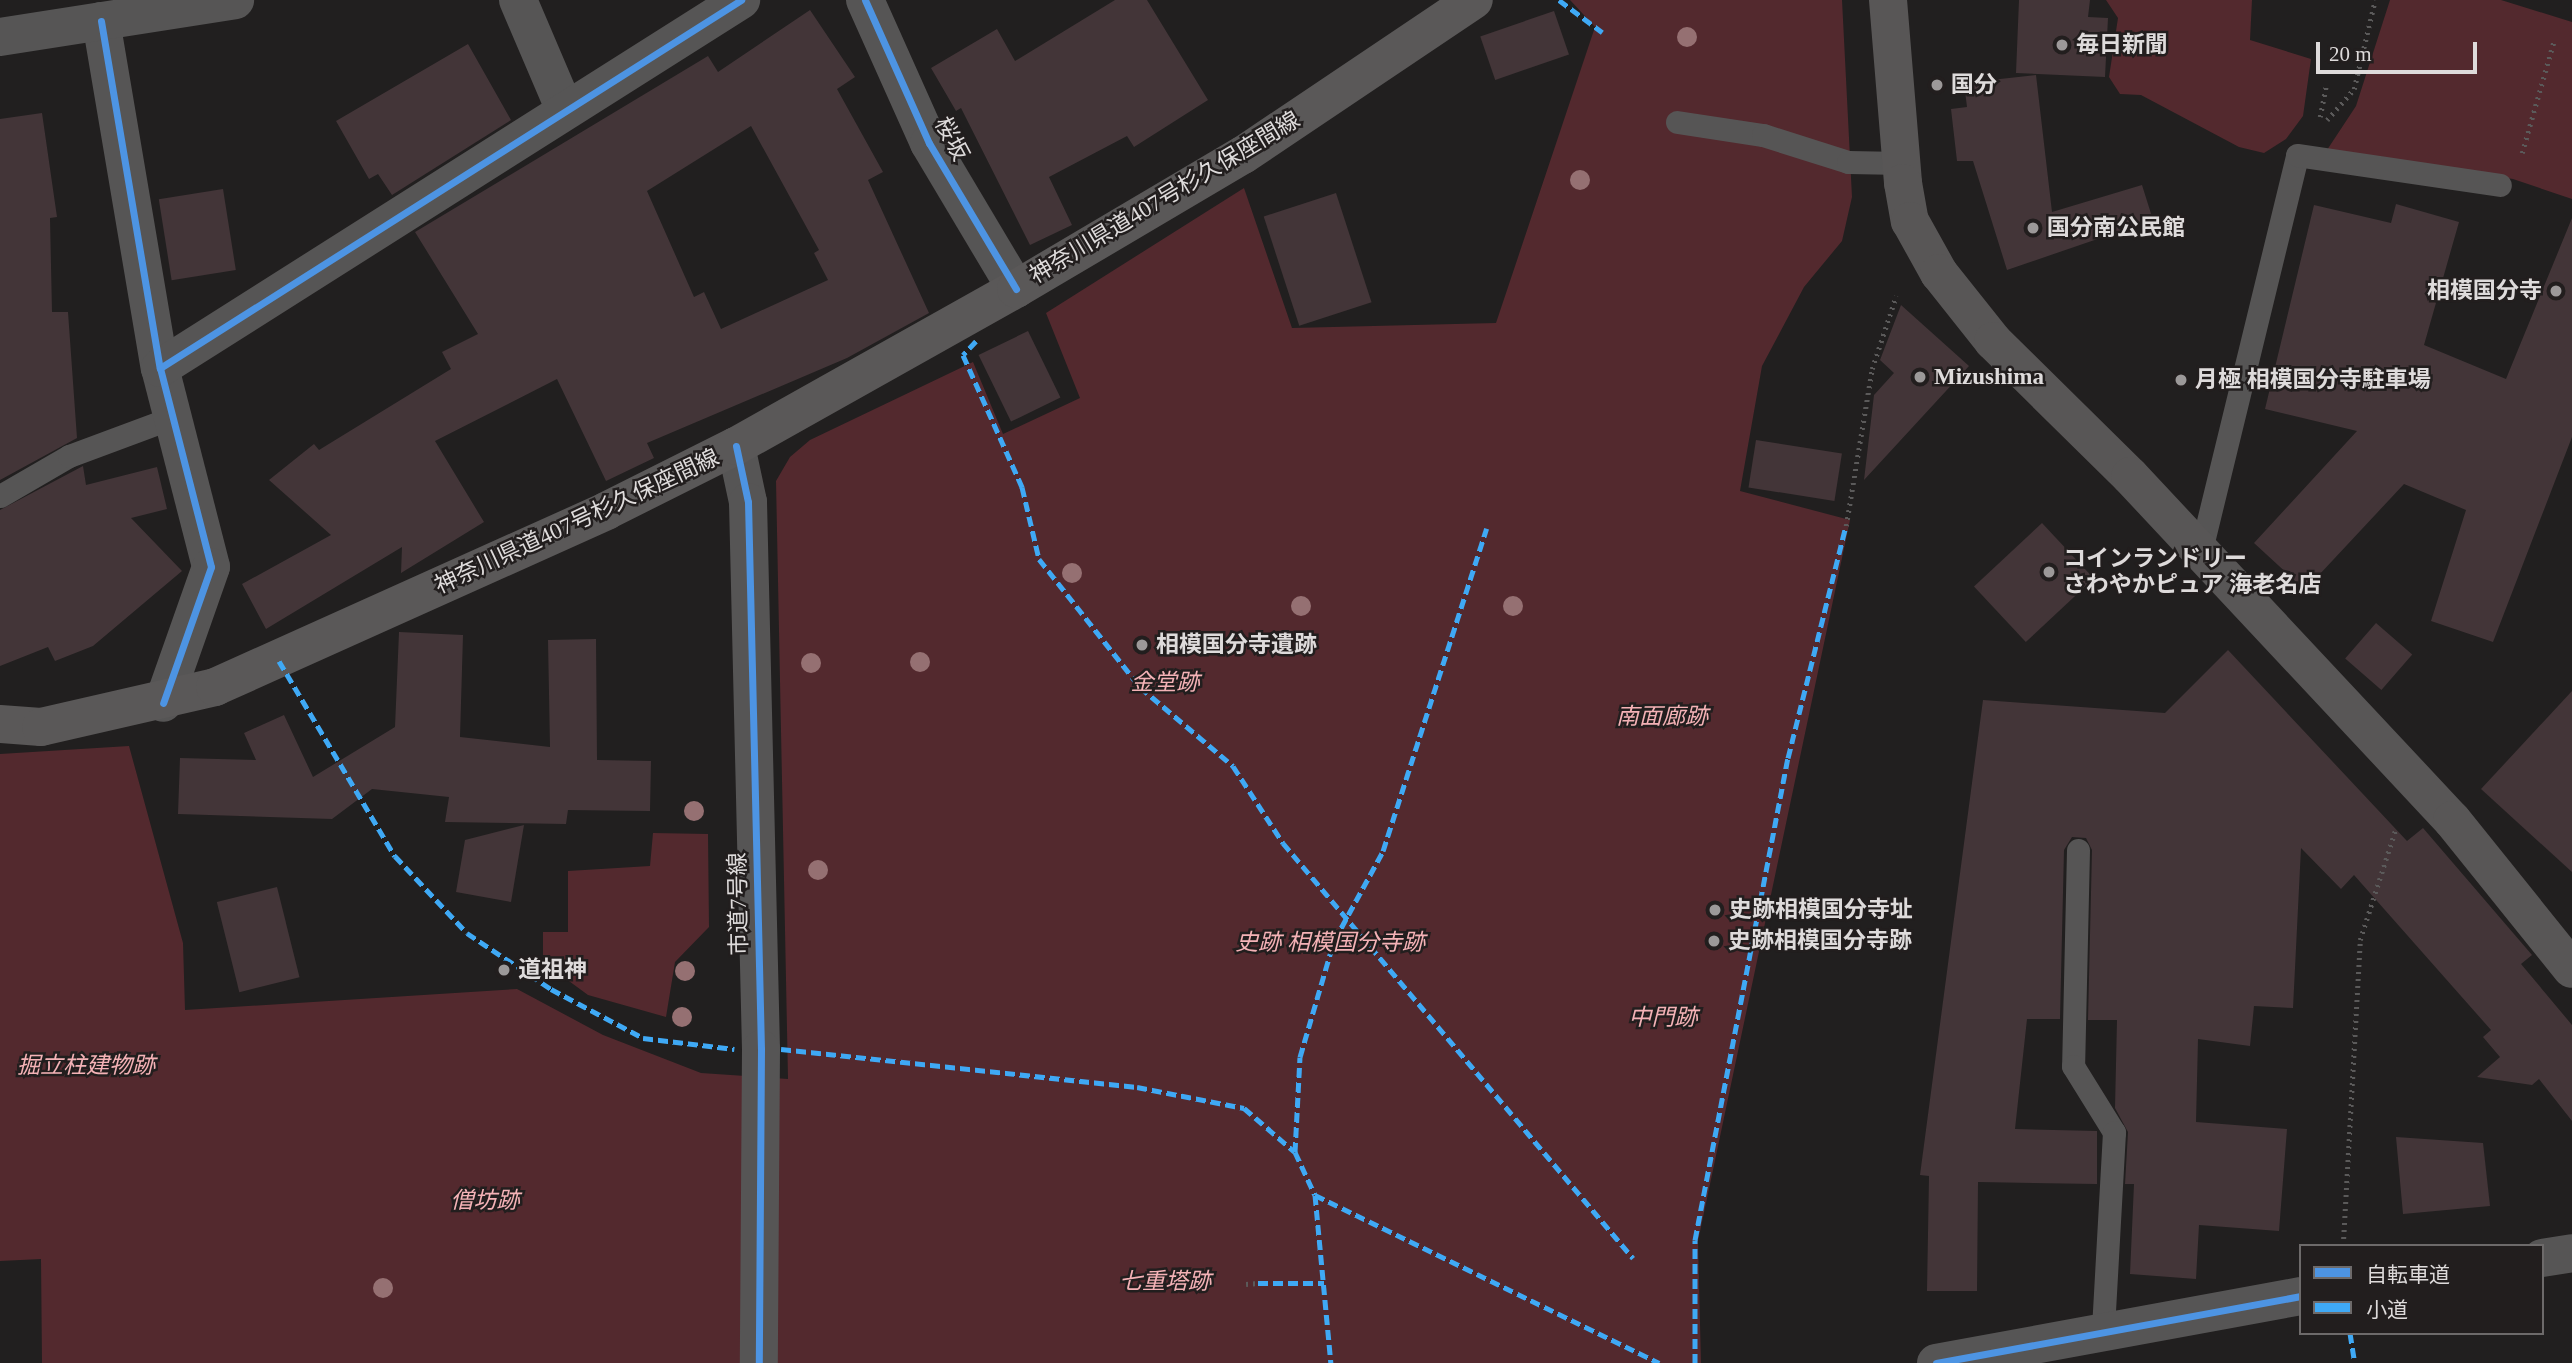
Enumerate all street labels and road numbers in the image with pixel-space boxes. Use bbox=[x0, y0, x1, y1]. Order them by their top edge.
street label: 神奈川県道407号杉久保座間線 bbox=[1025, 106, 1305, 290]
street label: 桜坂 bbox=[928, 112, 974, 166]
street label: 神奈川県道407号杉久保座間線 bbox=[430, 444, 724, 600]
street label: 市道7号線 bbox=[724, 852, 754, 956]

